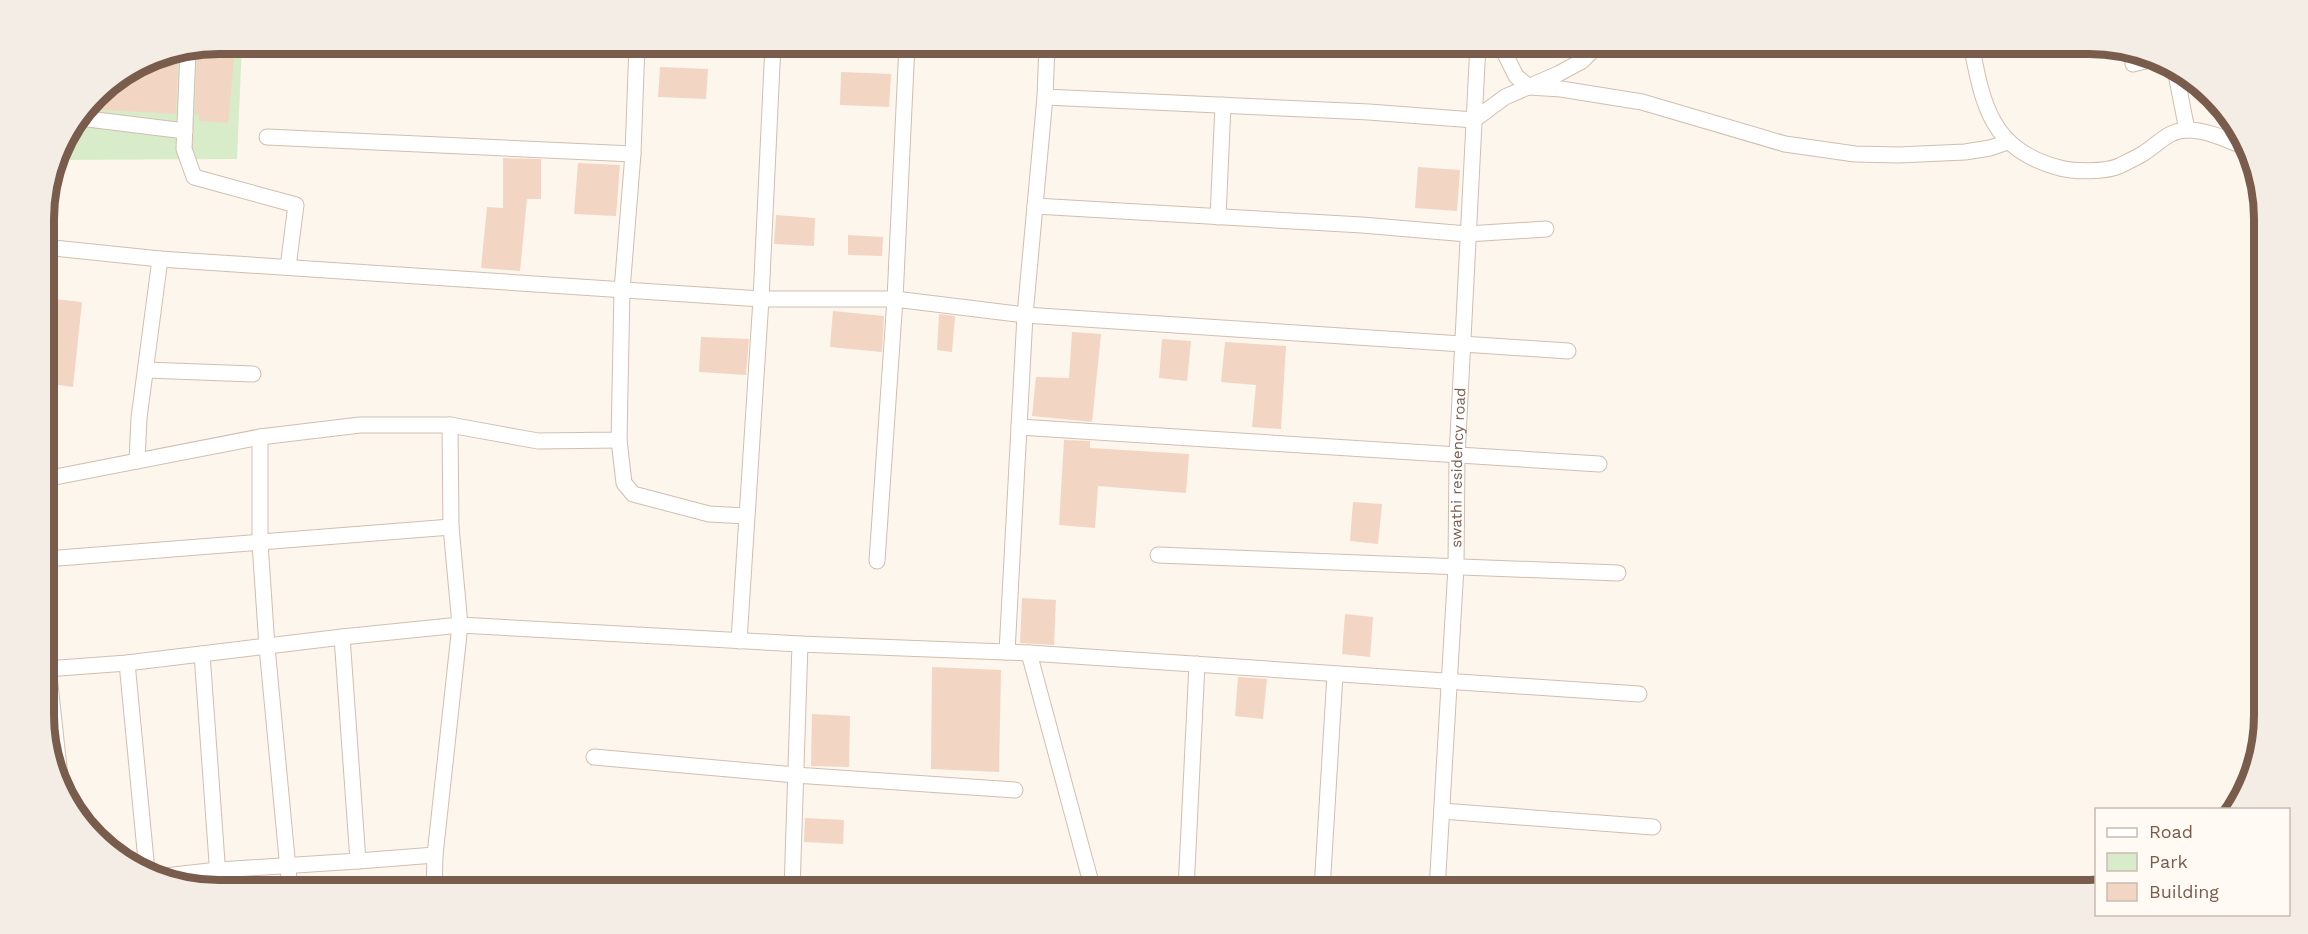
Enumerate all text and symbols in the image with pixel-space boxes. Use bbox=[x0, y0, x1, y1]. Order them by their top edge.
street label: swathi residency road bbox=[1447, 387, 1470, 548]
legend bbox=[2095, 808, 2290, 916]
text: Road bbox=[2149, 821, 2193, 842]
text: Park bbox=[2149, 851, 2188, 872]
text: Building bbox=[2149, 881, 2219, 902]

